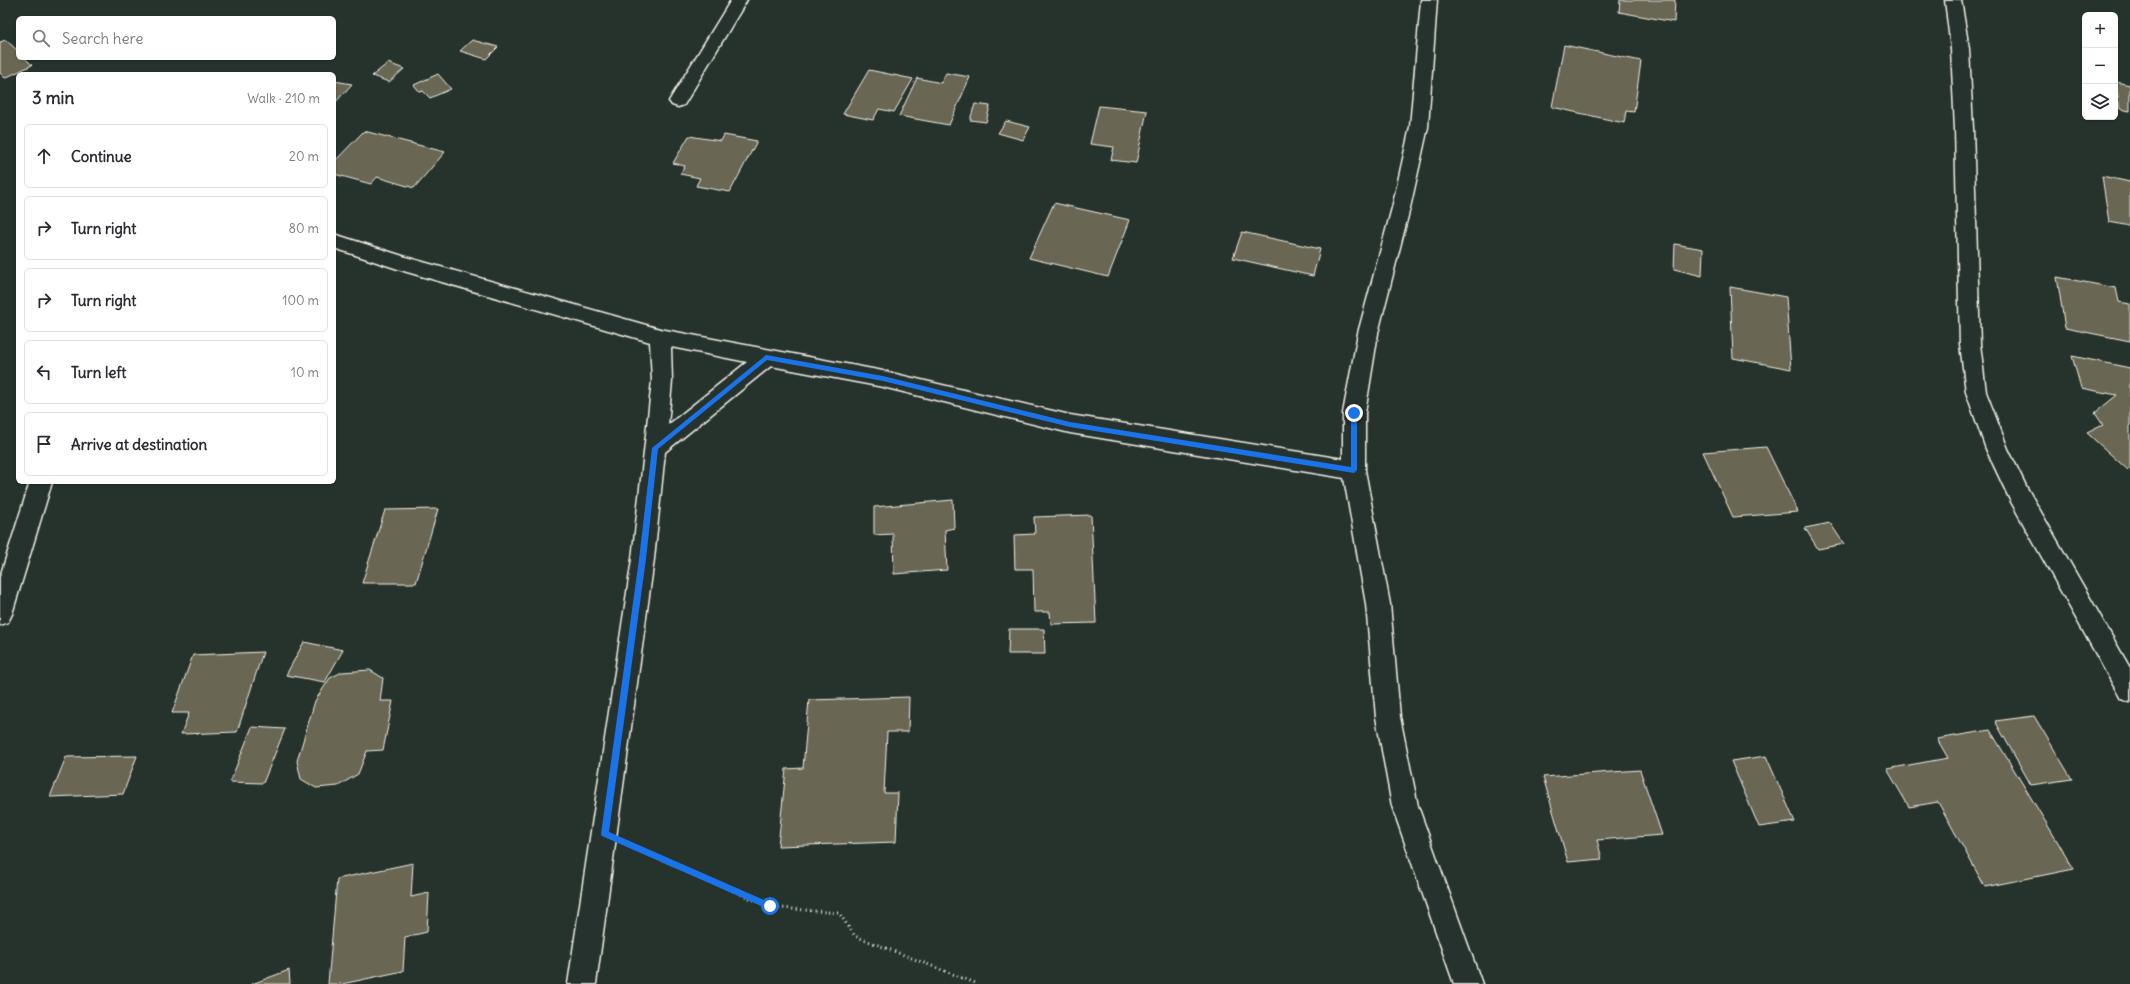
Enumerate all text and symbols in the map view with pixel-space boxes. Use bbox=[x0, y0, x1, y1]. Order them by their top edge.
map controls bbox=[2082, 12, 2118, 120]
button: + bbox=[2082, 12, 2118, 48]
search box bbox=[16, 16, 336, 60]
icon: search bbox=[30, 27, 52, 49]
text: Search here bbox=[62, 29, 143, 48]
button: − bbox=[2082, 48, 2118, 84]
button: layers bbox=[2082, 84, 2118, 120]
text: 3 min bbox=[32, 87, 74, 109]
text: Walk · 210 m bbox=[247, 90, 320, 107]
icon: ahead bbox=[33, 145, 55, 167]
text: Continue bbox=[71, 147, 132, 166]
text: 20 m bbox=[289, 148, 319, 165]
icon: right bbox=[33, 217, 55, 239]
text: Turn right bbox=[71, 219, 136, 238]
text: 80 m bbox=[288, 220, 319, 237]
icon: right bbox=[33, 289, 55, 311]
text: Turn right bbox=[71, 291, 136, 310]
text: 100 m bbox=[282, 292, 319, 309]
icon: left bbox=[33, 361, 55, 383]
text: Turn left bbox=[71, 363, 126, 382]
text: 10 m bbox=[291, 364, 319, 381]
route end bbox=[1345, 404, 1363, 422]
icon: arrive bbox=[33, 433, 55, 455]
text: Arrive at destination bbox=[71, 435, 207, 454]
route start bbox=[761, 897, 779, 915]

